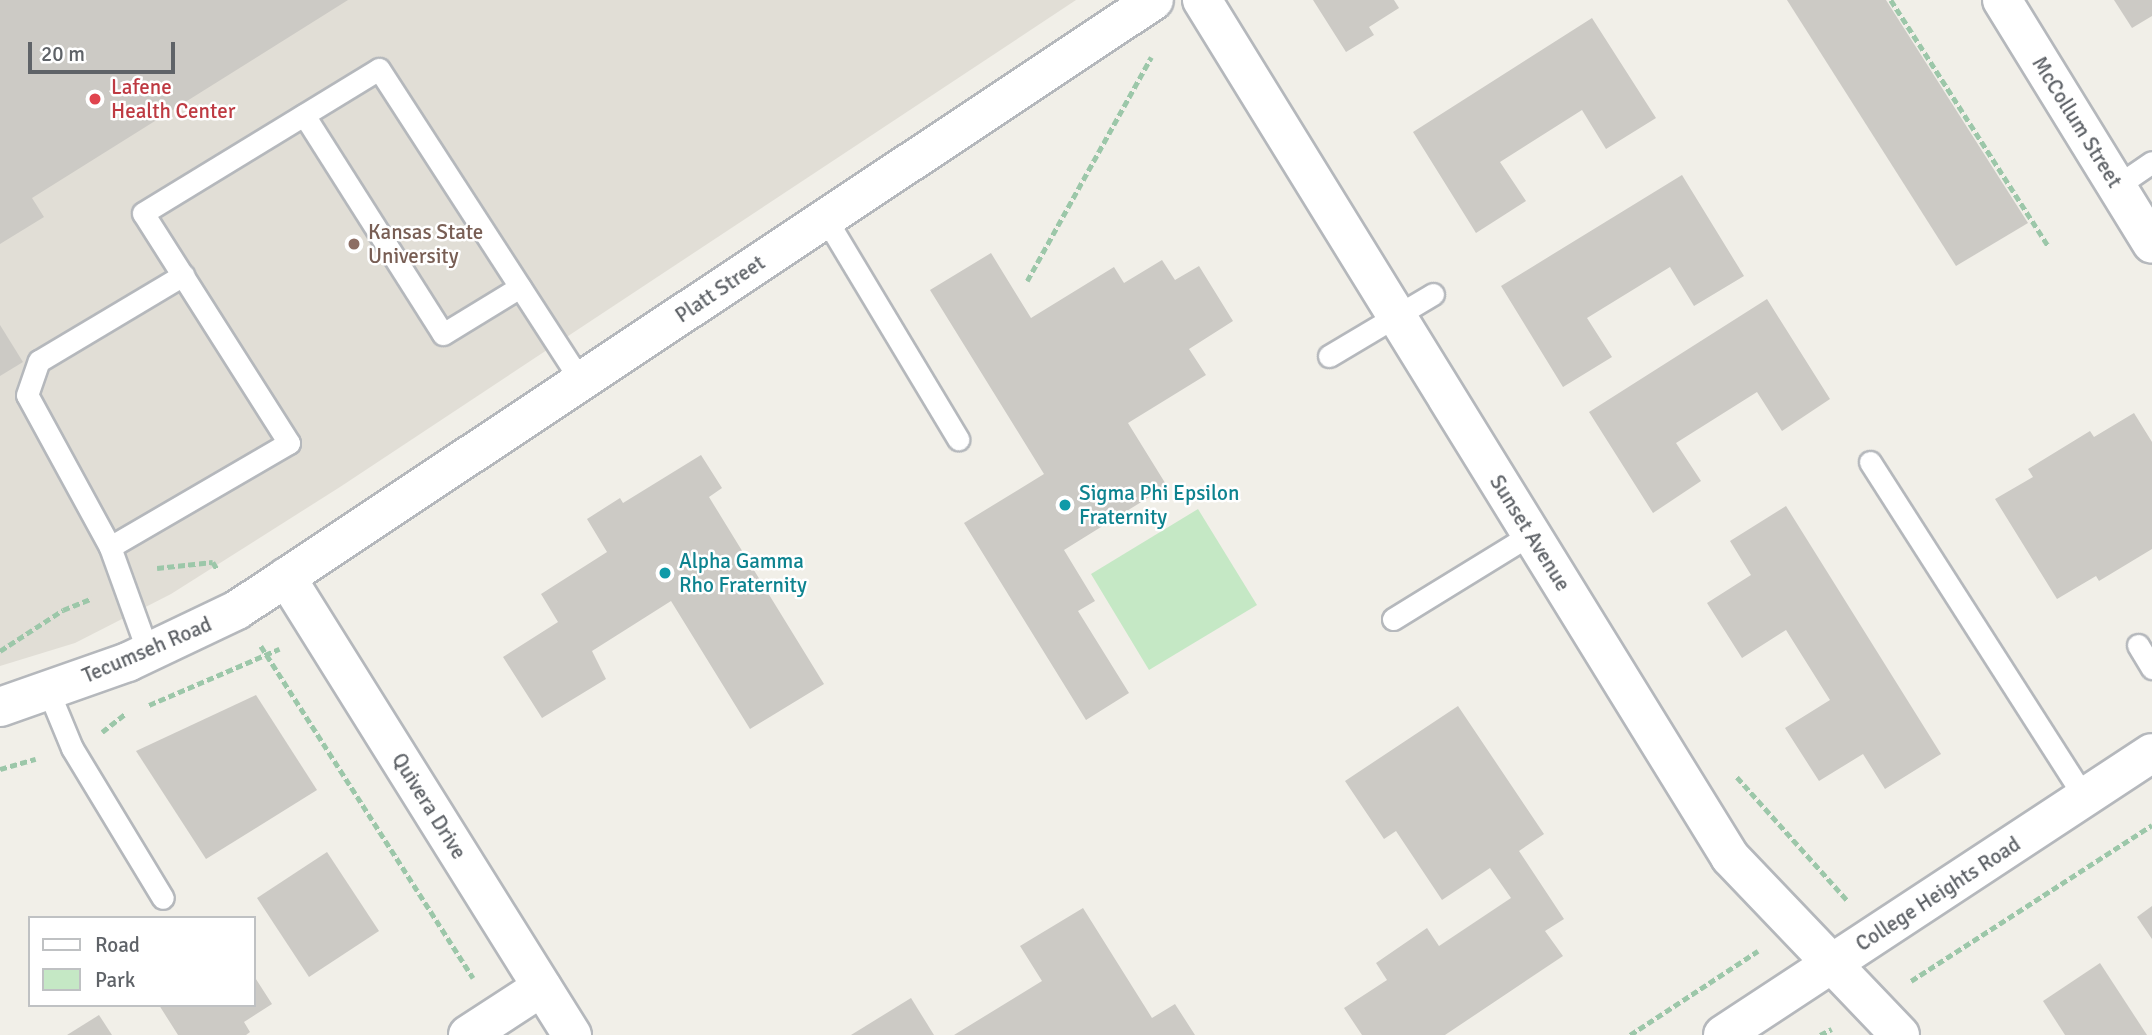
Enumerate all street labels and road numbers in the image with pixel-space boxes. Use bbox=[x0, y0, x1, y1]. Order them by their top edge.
street label: McCollum Street bbox=[2027, 52, 2127, 192]
street label: Platt Street bbox=[670, 250, 770, 328]
street label: Sunset Avenue bbox=[1484, 470, 1576, 596]
street label: Tecumseh Road bbox=[79, 611, 215, 689]
street label: Quivera Drive bbox=[386, 748, 472, 864]
street label: College Heights Road bbox=[1851, 831, 2025, 957]

